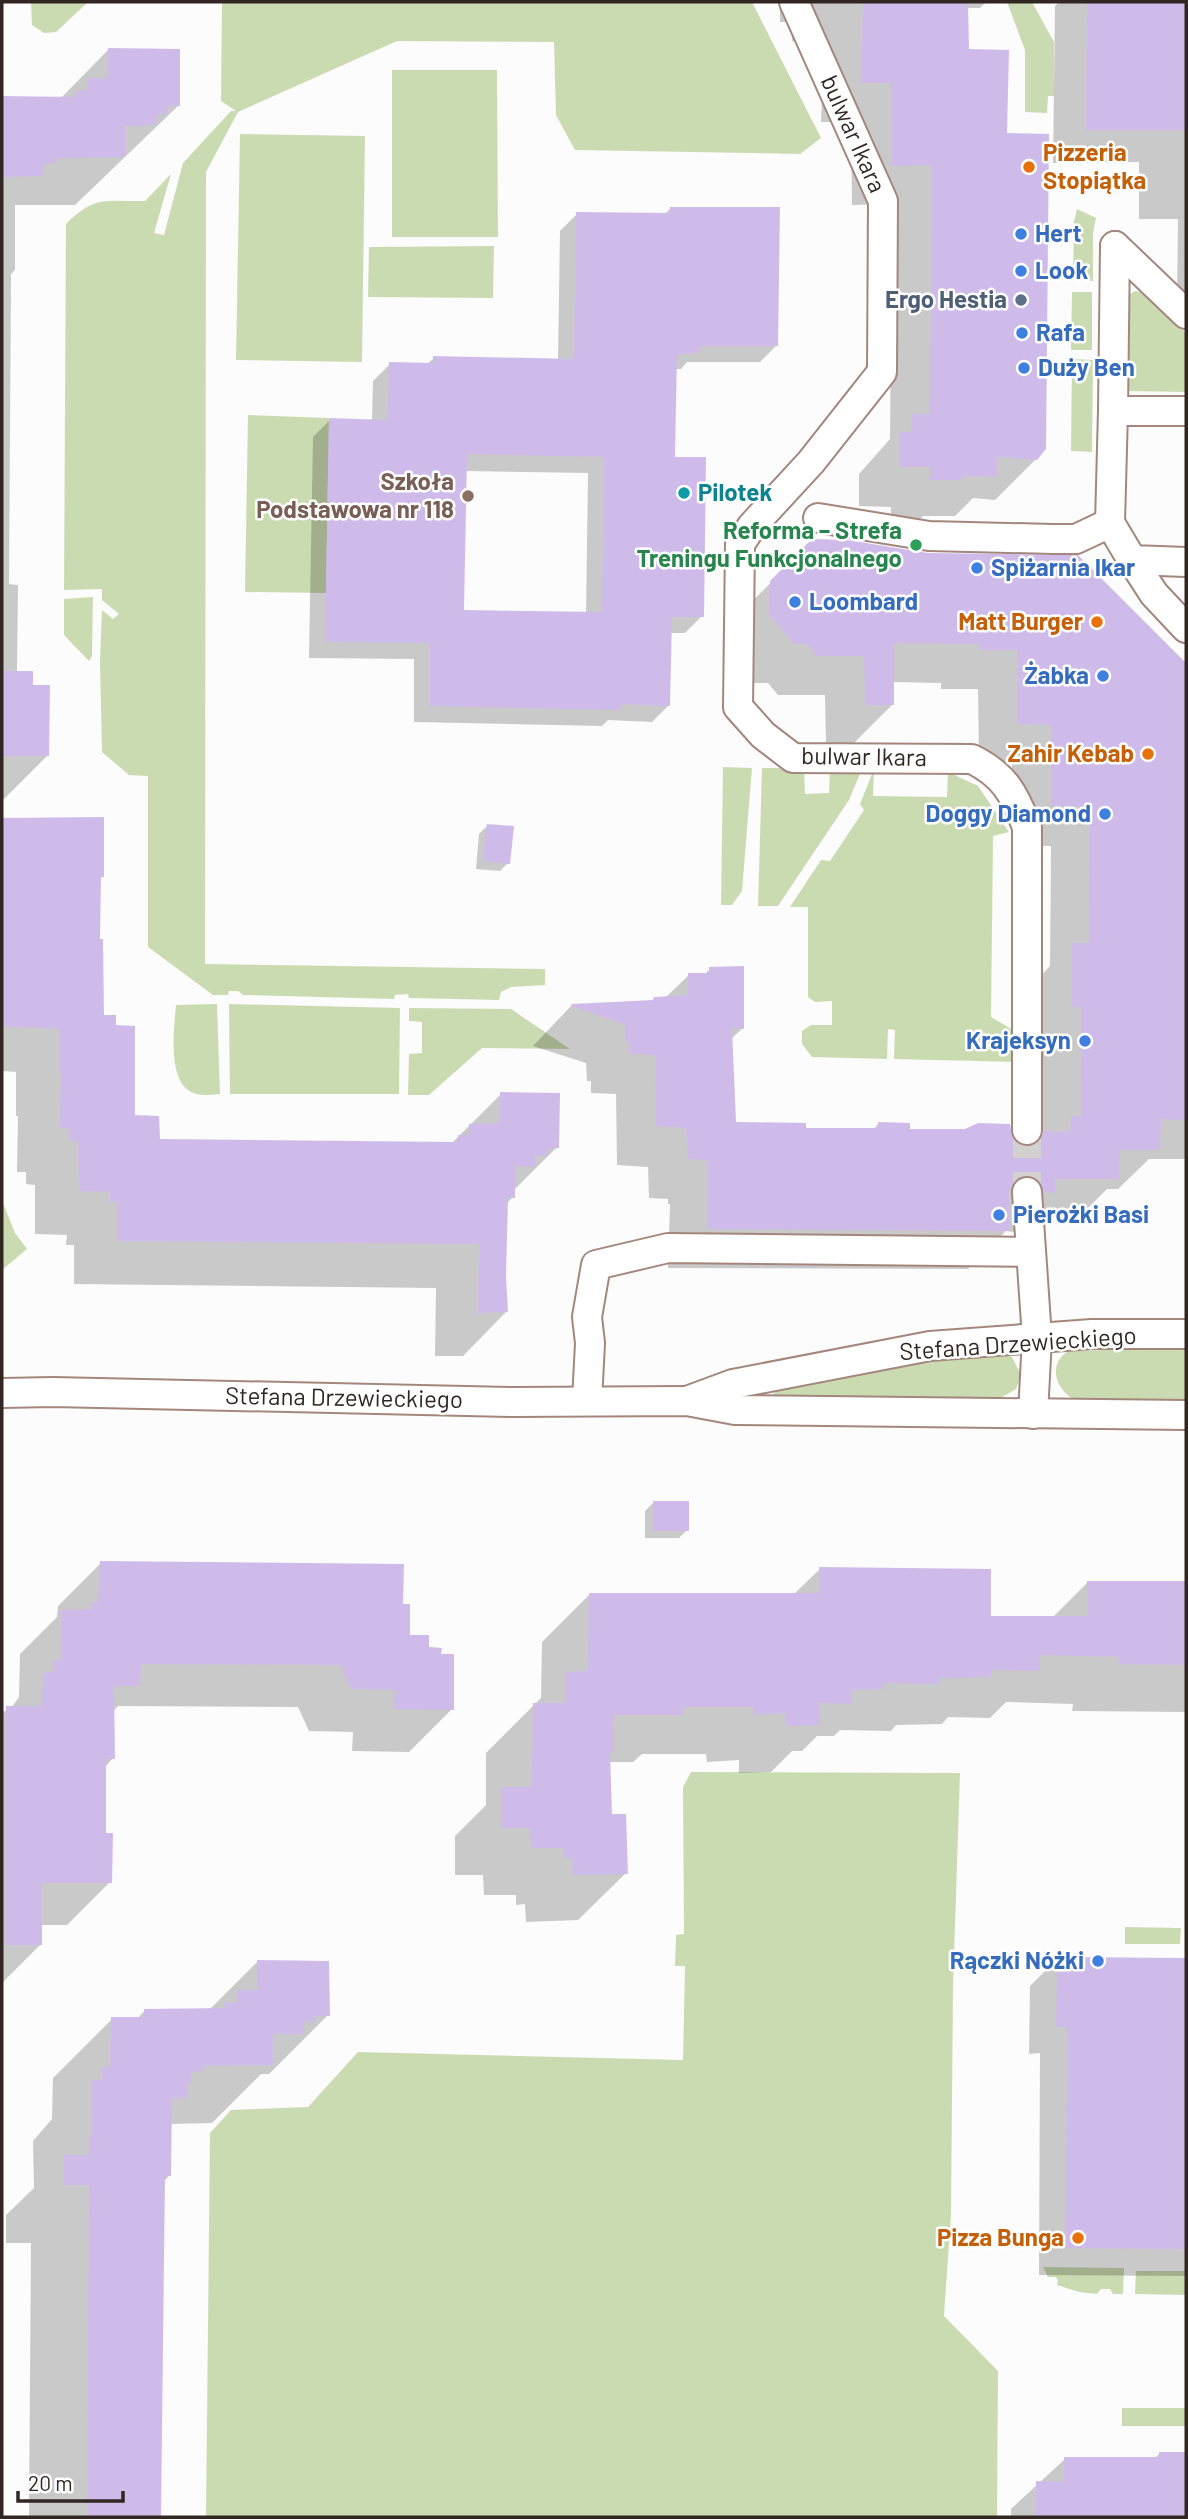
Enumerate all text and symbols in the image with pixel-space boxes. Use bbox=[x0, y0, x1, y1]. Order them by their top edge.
street label: bulwar Ikara bbox=[816, 70, 893, 197]
place label: Pizzeria Stopiątka bbox=[1043, 137, 1146, 194]
marker: Pizzeria Stopiątka bbox=[1021, 159, 1037, 175]
place label: Hert bbox=[1035, 218, 1082, 247]
marker: Hert bbox=[1013, 226, 1029, 242]
place label: Look bbox=[1035, 255, 1088, 284]
marker: Look bbox=[1013, 263, 1029, 279]
place label: Ergo Hestia bbox=[885, 284, 1007, 313]
marker: Ergo Hestia bbox=[1013, 292, 1029, 308]
place label: Rafa bbox=[1036, 317, 1085, 346]
marker: Rafa bbox=[1014, 325, 1030, 341]
place label: Duży Ben bbox=[1038, 352, 1135, 381]
marker: Duży Ben bbox=[1016, 360, 1032, 376]
place label: Szkoła Podstawowa nr 118 bbox=[256, 466, 454, 523]
place label: Pilotek bbox=[698, 477, 772, 506]
marker: Pilotek bbox=[676, 485, 692, 501]
marker: Szkoła Podstawowa nr 118 bbox=[460, 488, 476, 504]
place label: Reforma – Strefa Treningu Funkcjonalnego bbox=[636, 515, 902, 572]
marker: Reforma – Strefa Treningu Funkcjonalnego bbox=[908, 537, 924, 553]
place label: Spiżarnia Ikar bbox=[991, 552, 1135, 581]
marker: Spiżarnia Ikar bbox=[969, 560, 985, 576]
place label: Loombard bbox=[809, 586, 918, 615]
marker: Loombard bbox=[787, 594, 803, 610]
place label: Matt Burger bbox=[958, 606, 1083, 635]
marker: Matt Burger bbox=[1089, 614, 1105, 630]
place label: Żabka bbox=[1024, 660, 1089, 689]
marker: Żabka bbox=[1095, 668, 1111, 684]
place label: Zahir Kebab bbox=[1008, 738, 1134, 767]
street label: bulwar Ikara bbox=[801, 740, 927, 771]
marker: Zahir Kebab bbox=[1140, 746, 1156, 762]
place label: Doggy Diamond bbox=[926, 798, 1091, 827]
marker: Doggy Diamond bbox=[1097, 806, 1113, 822]
place label: Krajeksyn bbox=[966, 1025, 1071, 1054]
marker: Krajeksyn bbox=[1077, 1033, 1093, 1049]
place label: Pierożki Basi bbox=[1013, 1199, 1149, 1228]
marker: Pierożki Basi bbox=[991, 1207, 1007, 1223]
street label: Stefana Drzewieckiego bbox=[898, 1320, 1137, 1365]
street label: Stefana Drzewieckiego bbox=[225, 1380, 463, 1413]
place label: Rączki Nóżki bbox=[950, 1945, 1084, 1974]
marker: Rączki Nóżki bbox=[1090, 1953, 1106, 1969]
place label: Pizza Bunga bbox=[937, 2222, 1064, 2251]
marker: Pizza Bunga bbox=[1070, 2230, 1086, 2246]
scale bar bbox=[18, 2460, 122, 2504]
text: 20 m bbox=[28, 2470, 73, 2495]

